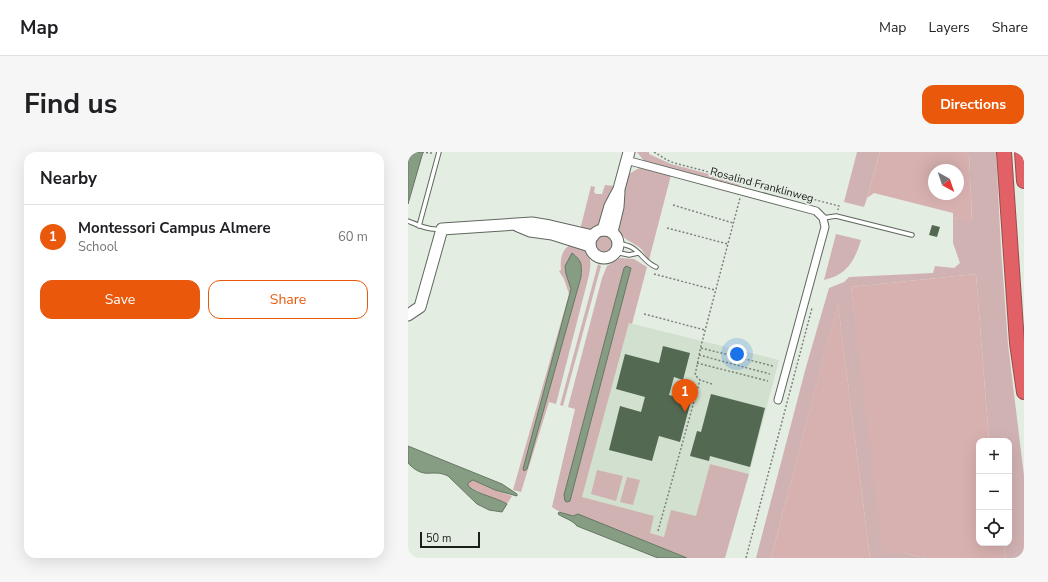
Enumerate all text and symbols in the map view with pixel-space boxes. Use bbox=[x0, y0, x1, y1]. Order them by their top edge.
text: Map bbox=[20, 15, 58, 41]
text: Map bbox=[879, 18, 906, 37]
text: Layers bbox=[928, 18, 970, 37]
text: Share bbox=[992, 18, 1028, 37]
text: Find us bbox=[24, 85, 118, 123]
button: Directions bbox=[922, 85, 1024, 124]
street label: Rosalind Franklinweg bbox=[709, 164, 815, 206]
north arrow bbox=[928, 164, 964, 200]
text: Nearby bbox=[40, 167, 97, 190]
text: Montessori Campus Almere bbox=[78, 218, 271, 238]
text: 1 bbox=[49, 228, 57, 246]
text: 60 m bbox=[338, 228, 368, 246]
text: School bbox=[78, 238, 118, 256]
button: Save bbox=[40, 280, 200, 319]
button: Share bbox=[208, 280, 368, 319]
your location bbox=[727, 344, 747, 364]
pin: 1 bbox=[672, 379, 698, 412]
map controls bbox=[976, 438, 1012, 546]
button: + bbox=[976, 438, 1012, 474]
button: − bbox=[976, 474, 1012, 510]
button: locate bbox=[976, 510, 1012, 546]
scale bar bbox=[420, 530, 480, 549]
text: 50 m bbox=[426, 531, 451, 546]

